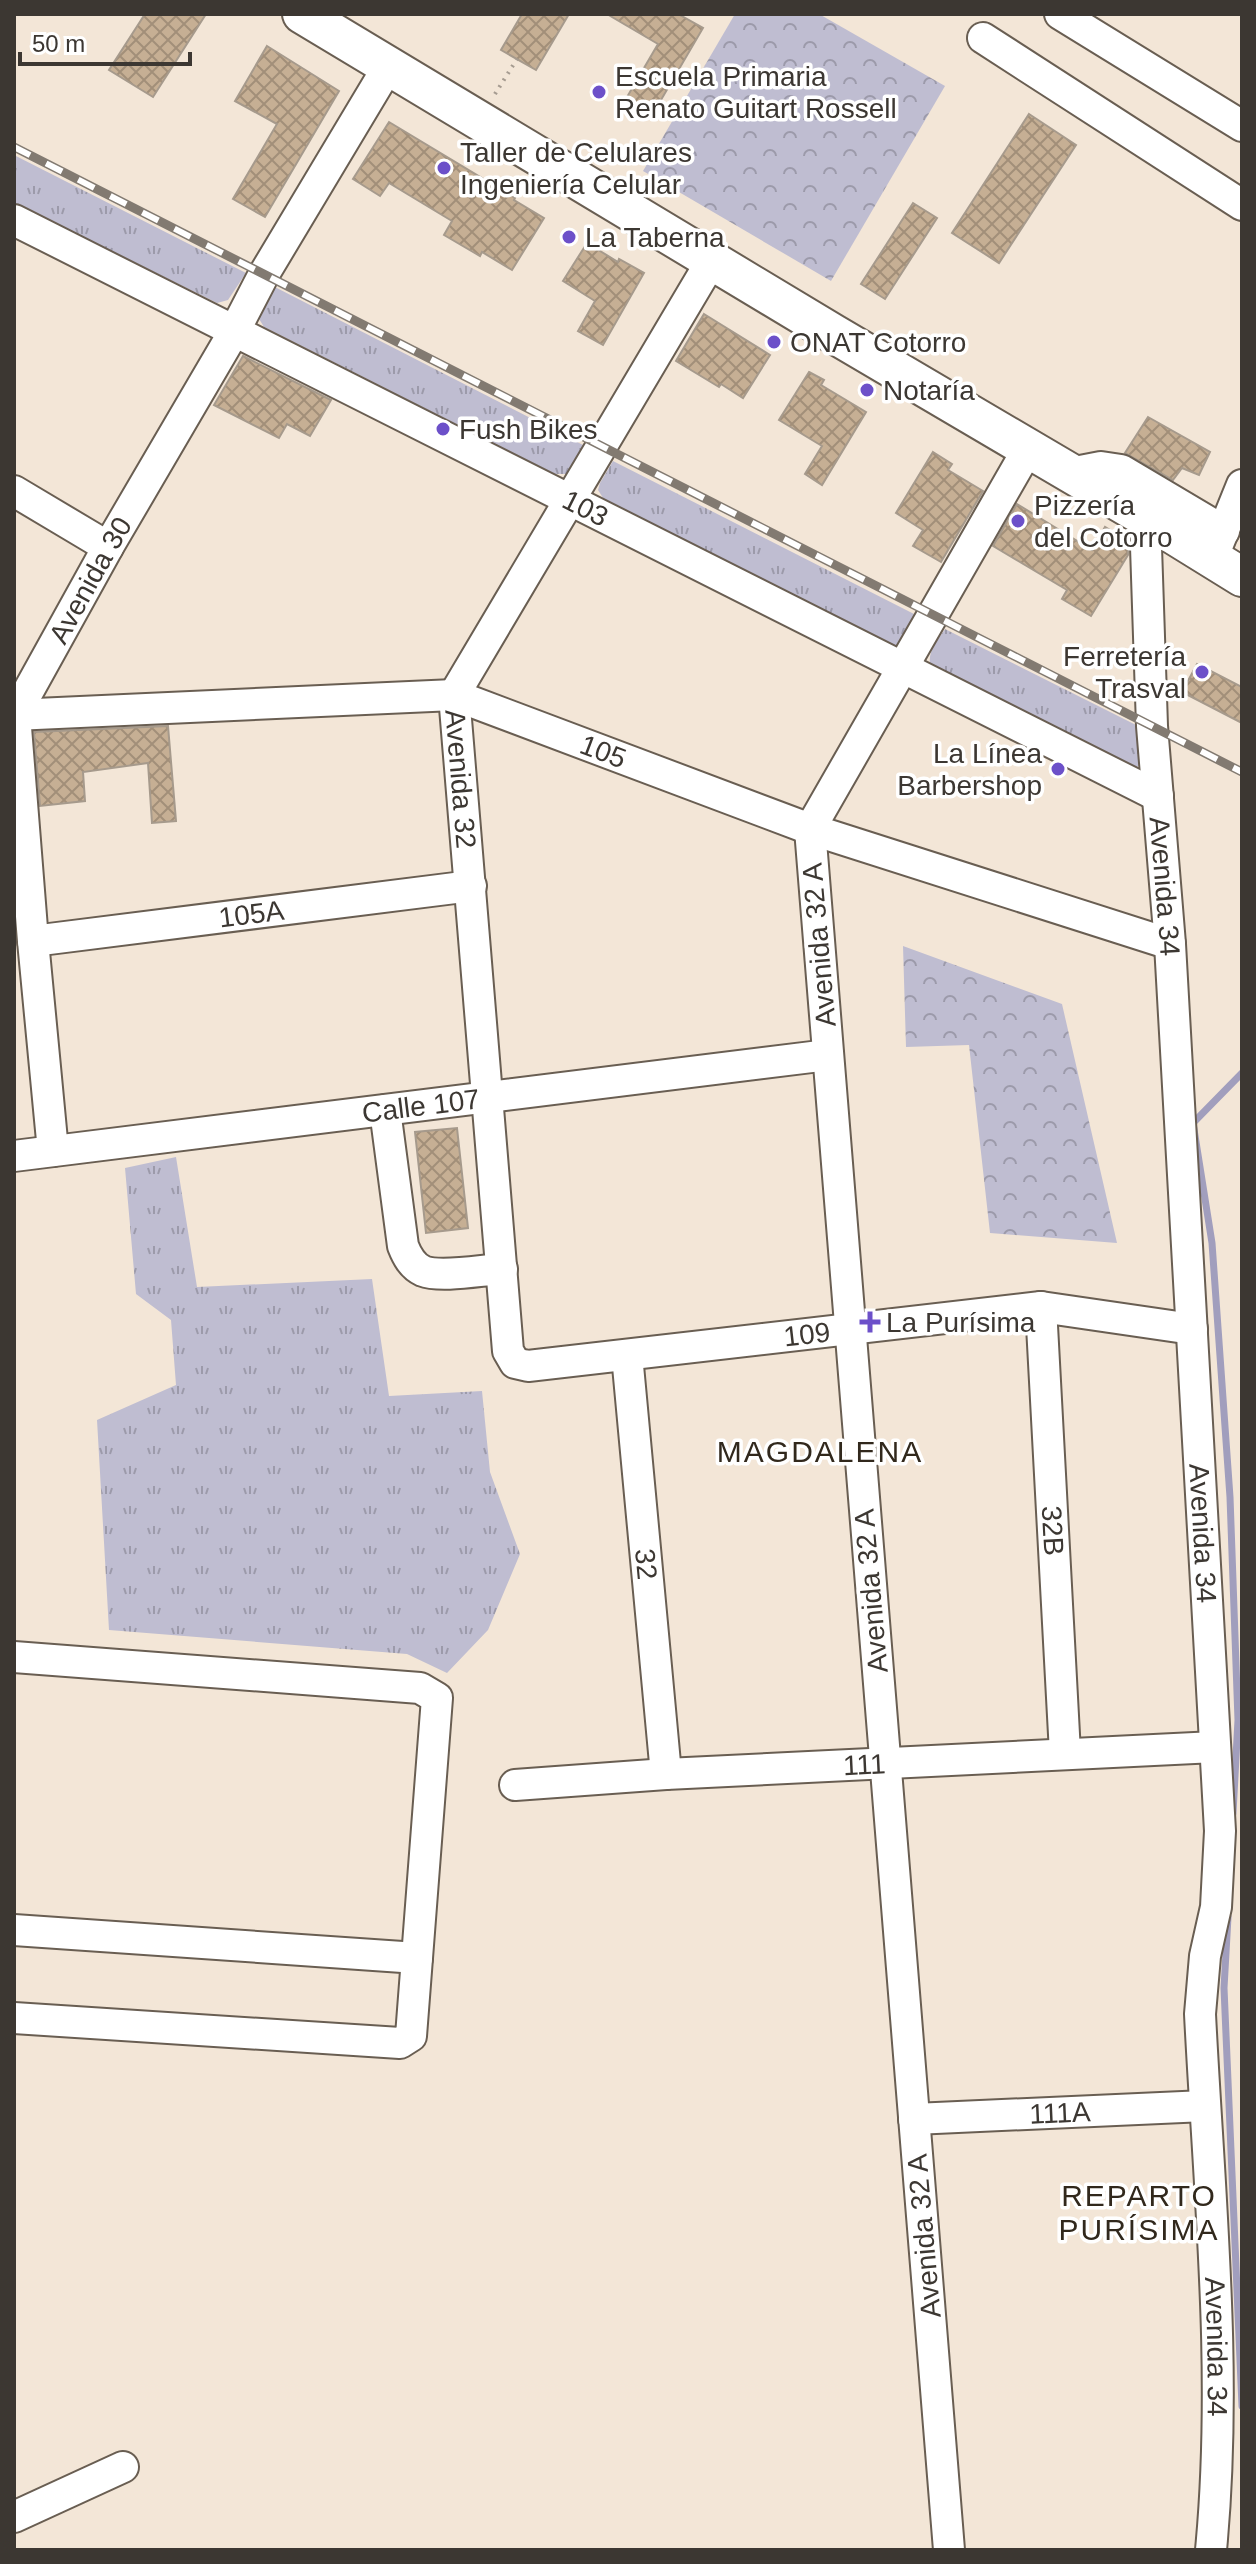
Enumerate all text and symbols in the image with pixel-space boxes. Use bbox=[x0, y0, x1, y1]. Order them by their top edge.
scale bar bbox=[20, 16, 190, 66]
text: 50 m bbox=[32, 30, 85, 57]
place label: Escuela Primaria Renato Guitart Rossell bbox=[615, 61, 897, 124]
marker: Escuela Primaria Renato Guitart Rossell bbox=[590, 83, 608, 101]
place label: Taller de Celulares Ingeniería Celular bbox=[460, 137, 692, 200]
marker: Taller de Celulares Ingeniería Celular bbox=[435, 159, 453, 177]
place label: La Taberna bbox=[585, 222, 725, 253]
marker: La Taberna bbox=[560, 228, 578, 246]
place label: ONAT Cotorro bbox=[790, 327, 966, 358]
marker: ONAT Cotorro bbox=[765, 333, 783, 351]
place label: Notaría bbox=[883, 375, 975, 406]
marker: Notaría bbox=[858, 381, 876, 399]
place label: Fush Bikes bbox=[459, 414, 598, 445]
marker: Fush Bikes bbox=[434, 420, 452, 438]
street label: 103 bbox=[558, 483, 613, 532]
place label: Pizzería del Cotorro bbox=[1034, 490, 1173, 553]
street label: Avenida 30 bbox=[42, 511, 138, 649]
marker: Pizzería del Cotorro bbox=[1009, 512, 1027, 530]
place label: Ferretería Trasval bbox=[1063, 641, 1186, 704]
marker: Ferretería Trasval bbox=[1193, 663, 1211, 681]
street label: Avenida 32 bbox=[440, 708, 482, 850]
street label: 105 bbox=[576, 728, 631, 774]
place label: La Línea Barbershop bbox=[897, 738, 1042, 801]
marker: La Línea Barbershop bbox=[1049, 760, 1067, 778]
street label: Avenida 34 bbox=[1144, 815, 1186, 957]
street label: Avenida 32 A bbox=[796, 861, 842, 1028]
street label: 105A bbox=[217, 894, 286, 933]
street label: Calle 107 bbox=[360, 1083, 482, 1128]
place label: La Purísima bbox=[886, 1307, 1036, 1338]
marker: La Purísima bbox=[861, 1313, 879, 1331]
street label: 109 bbox=[782, 1316, 832, 1352]
district label: MAGDALENA bbox=[717, 1435, 923, 1468]
street label: Avenida 34 bbox=[1184, 1463, 1223, 1604]
street label: 32B bbox=[1036, 1505, 1070, 1556]
street label: Avenida 32 A bbox=[848, 1507, 894, 1674]
street label: 32 bbox=[630, 1547, 663, 1581]
street label: 111 bbox=[842, 1748, 886, 1781]
street label: 111A bbox=[1029, 2096, 1091, 2129]
street label: Avenida 32 A bbox=[901, 2152, 947, 2319]
district label: REPARTO PURÍSIMA bbox=[1058, 2179, 1220, 2246]
street label: Avenida 34 bbox=[1200, 2276, 1233, 2417]

